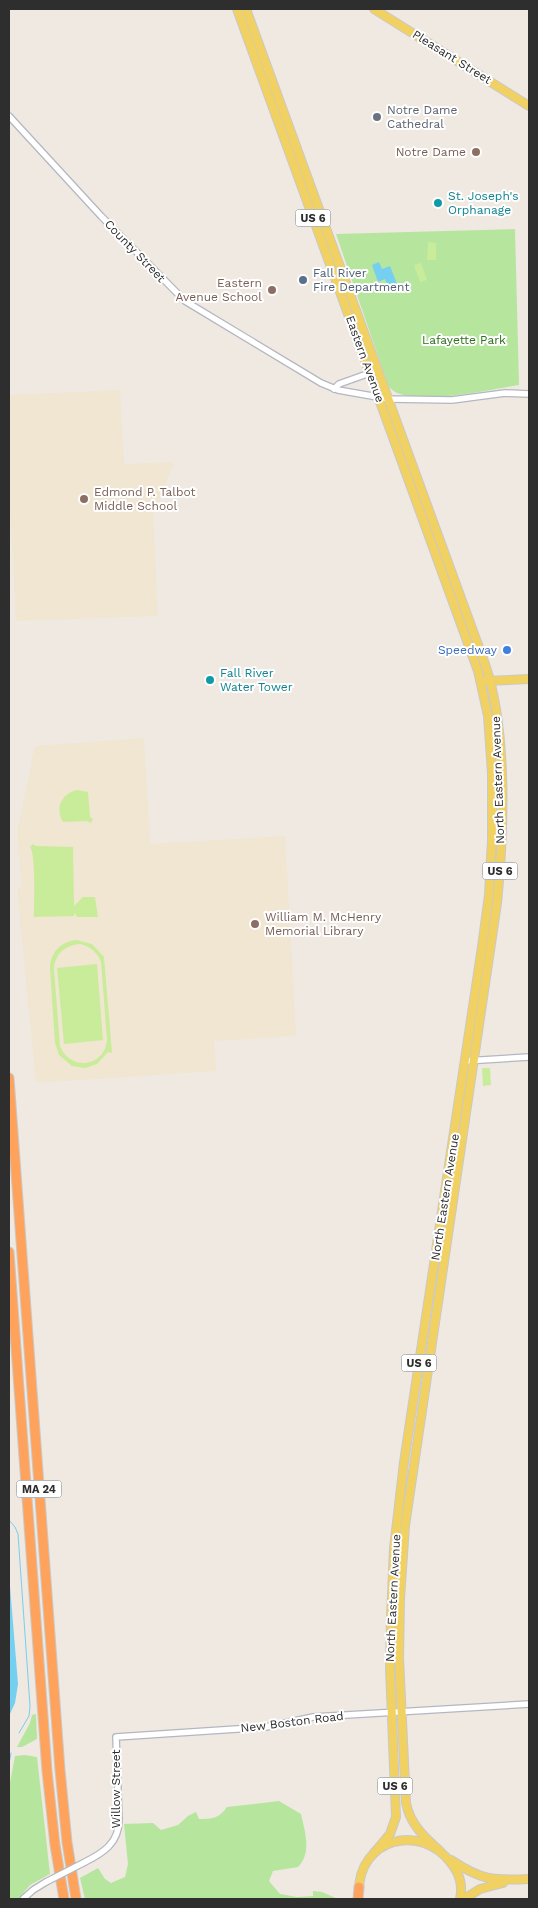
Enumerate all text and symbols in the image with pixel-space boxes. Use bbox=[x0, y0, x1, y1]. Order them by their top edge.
street label: Pleasant Street bbox=[410, 27, 494, 87]
place label: Notre Dame Cathedral bbox=[387, 103, 457, 131]
marker: Notre Dame Cathedral bbox=[371, 111, 383, 123]
place label: Notre Dame bbox=[396, 145, 466, 159]
marker: Notre Dame bbox=[470, 146, 482, 158]
place label: St. Joseph's Orphanage bbox=[448, 189, 519, 217]
marker: St. Joseph's Orphanage bbox=[432, 197, 444, 209]
road number: US 6 bbox=[296, 210, 330, 227]
street label: County Street bbox=[102, 217, 168, 285]
place label: Fall River Fire Department bbox=[313, 266, 409, 294]
marker: Fall River Fire Department bbox=[297, 274, 309, 286]
place label: Eastern Avenue School bbox=[176, 276, 262, 304]
marker: Eastern Avenue School bbox=[266, 284, 278, 296]
street label: Eastern Avenue bbox=[343, 314, 387, 404]
park label: Lafayette Park bbox=[422, 333, 506, 347]
place label: Edmond P. Talbot Middle School bbox=[94, 485, 196, 513]
marker: Edmond P. Talbot Middle School bbox=[78, 493, 90, 505]
place label: Speedway bbox=[438, 643, 498, 657]
marker: Speedway bbox=[501, 644, 513, 656]
place label: Fall River Water Tower bbox=[220, 666, 293, 694]
marker: Fall River Water Tower bbox=[204, 674, 216, 686]
street label: North Eastern Avenue bbox=[489, 716, 507, 844]
road number: US 6 bbox=[482, 862, 518, 879]
place label: William M. McHenry Memorial Library bbox=[265, 910, 382, 938]
marker: William M. McHenry Memorial Library bbox=[249, 918, 261, 930]
street label: North Eastern Avenue bbox=[428, 1133, 462, 1261]
road number: US 6 bbox=[402, 1355, 436, 1372]
road number: MA 24 bbox=[16, 1480, 62, 1498]
street label: North Eastern Avenue bbox=[383, 1534, 403, 1662]
street label: New Boston Road bbox=[240, 1709, 344, 1735]
street label: Willow Street bbox=[109, 1749, 123, 1829]
road number: US 6 bbox=[378, 1778, 412, 1794]

